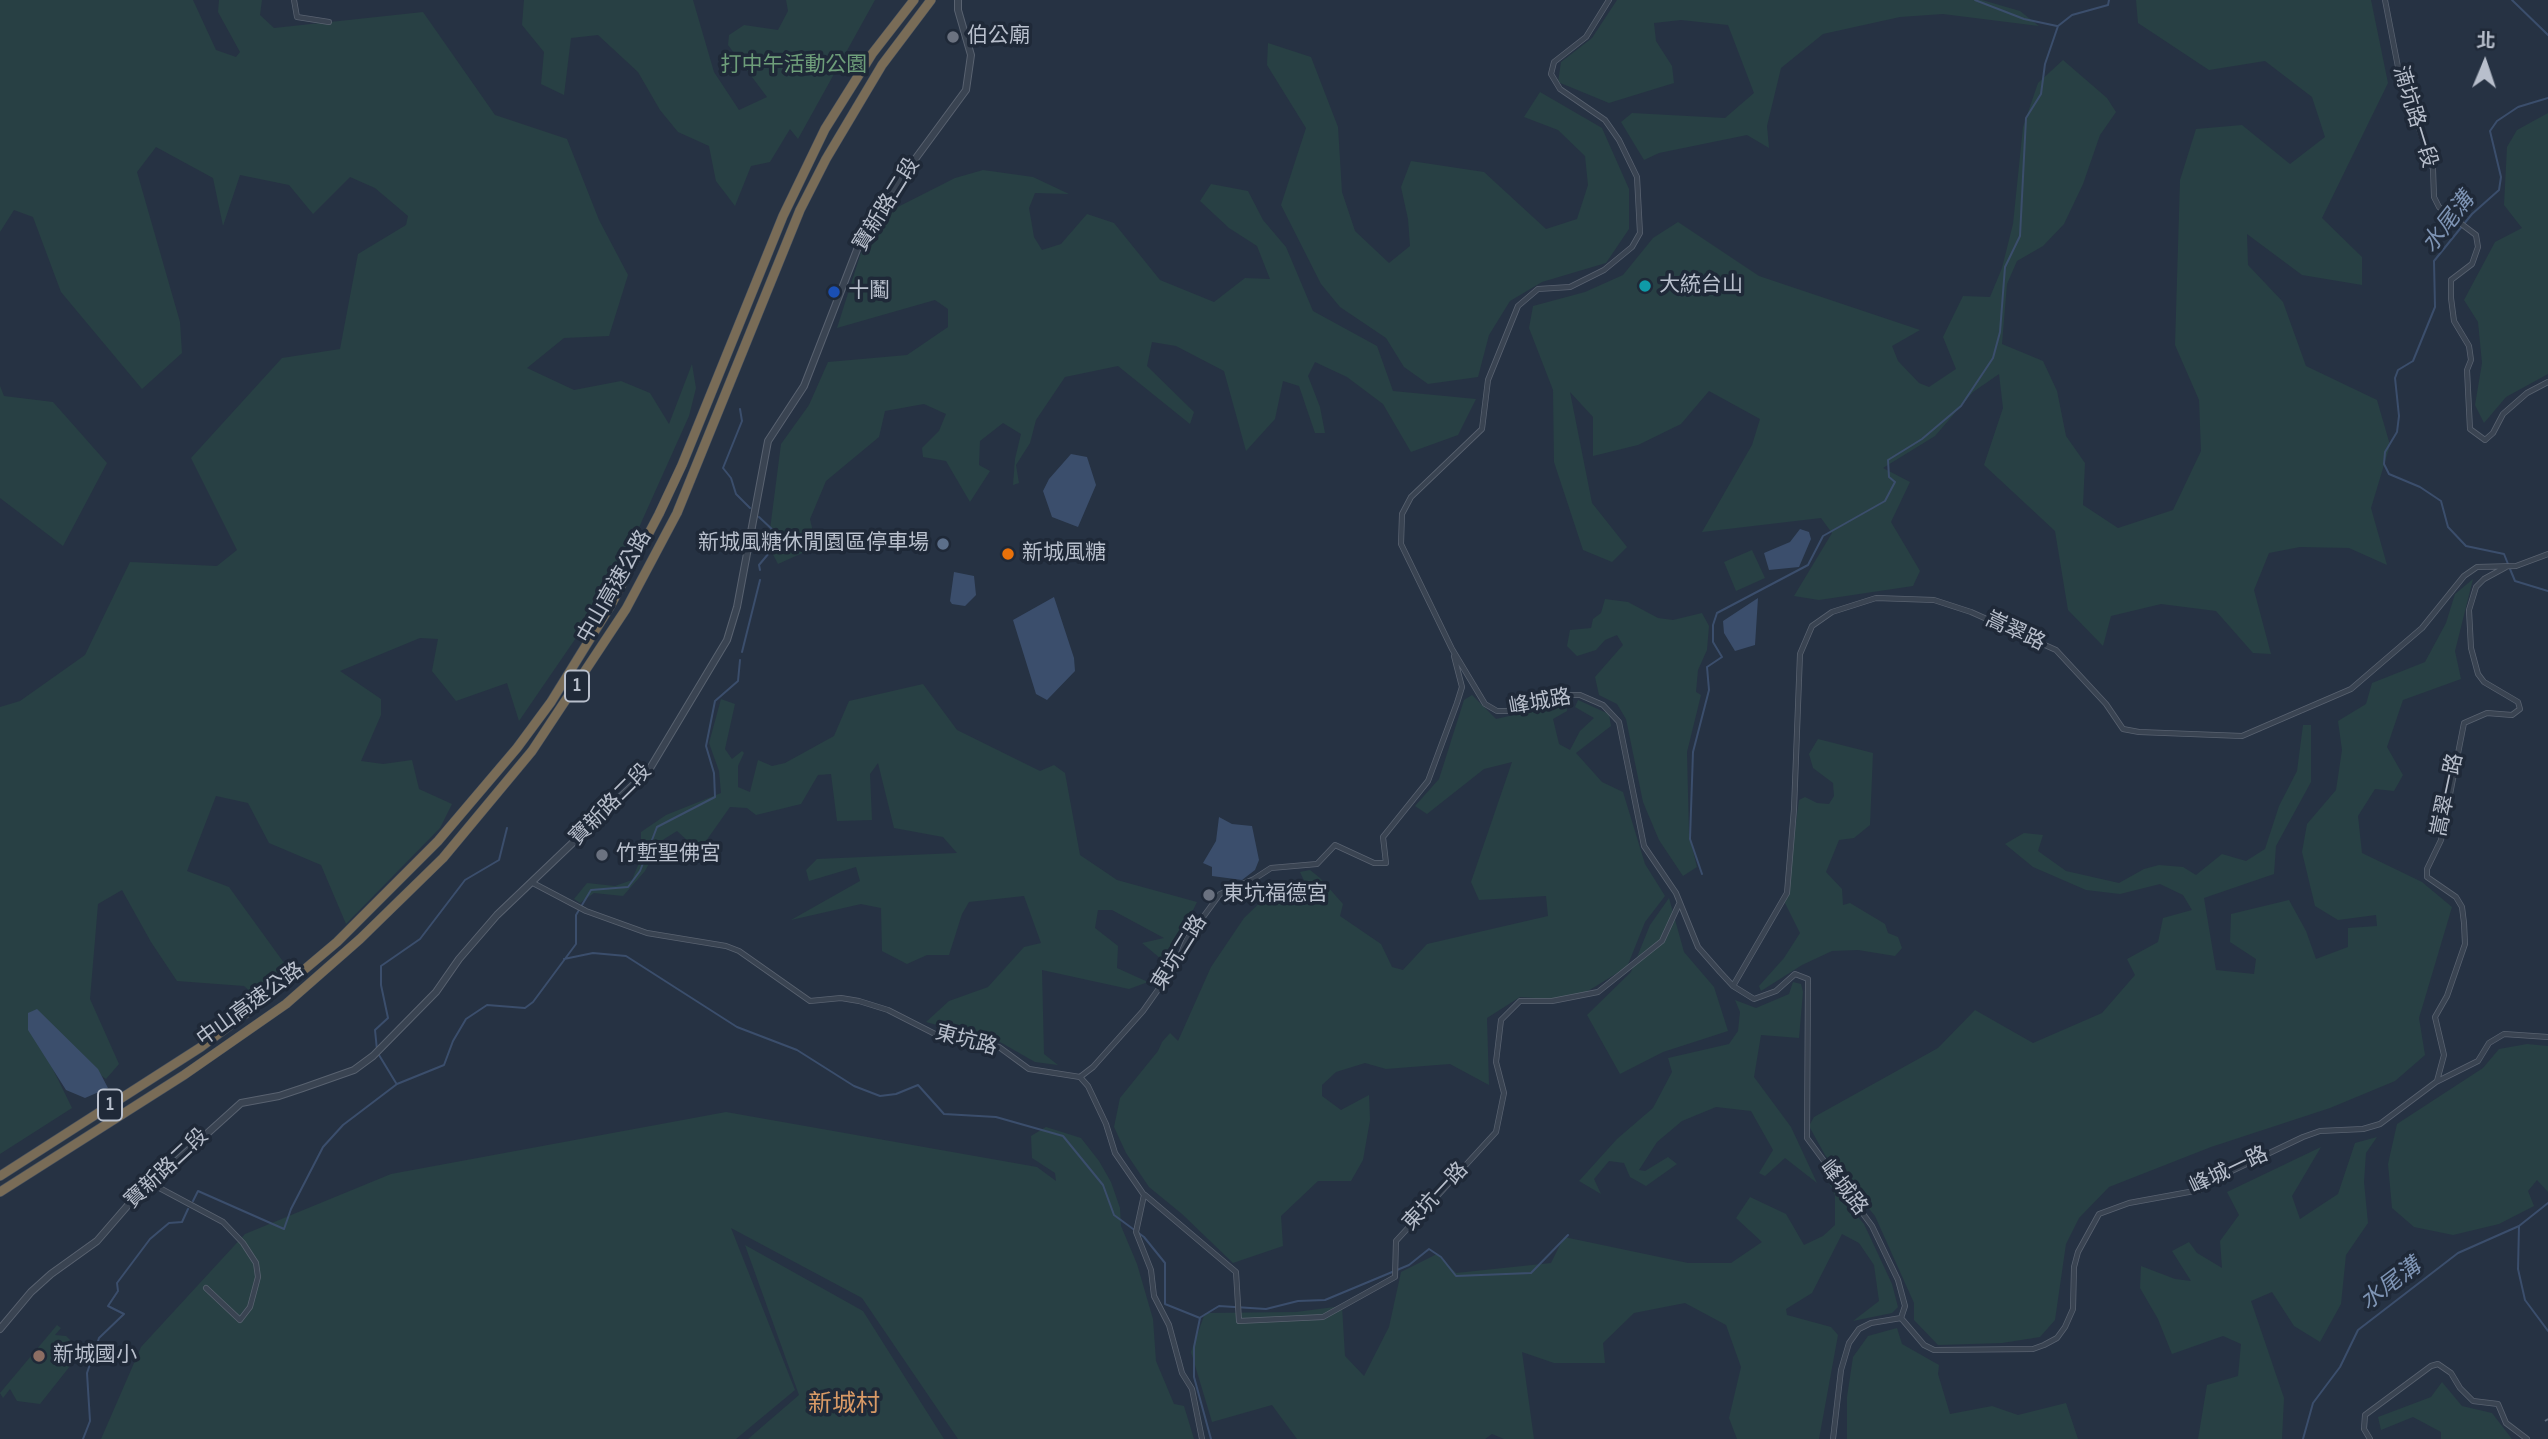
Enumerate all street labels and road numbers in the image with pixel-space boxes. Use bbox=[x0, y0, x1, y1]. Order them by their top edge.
street label: 湳坑路一段 bbox=[2387, 63, 2441, 171]
street label: 寶新路二段 bbox=[848, 154, 926, 256]
street label: 中山高速公路 bbox=[573, 526, 657, 648]
street label: 嵩翠路 bbox=[1981, 607, 2049, 657]
road number: 1 bbox=[565, 670, 589, 702]
street label: 峰城路 bbox=[1507, 685, 1573, 721]
street label: 嵩翠一路 bbox=[2427, 751, 2469, 839]
street label: 寶新路二段 bbox=[565, 759, 657, 851]
street label: 東坑二路 bbox=[1147, 911, 1213, 995]
street label: 中山高速公路 bbox=[193, 958, 309, 1052]
street label: 東坑路 bbox=[932, 1021, 1000, 1061]
road number: 1 bbox=[98, 1090, 122, 1120]
street label: 寶新路二段 bbox=[120, 1124, 214, 1214]
street label: 峰城一路 bbox=[2186, 1142, 2272, 1200]
street label: 峰城路 bbox=[1814, 1155, 1872, 1221]
street label: 東坑一路 bbox=[1398, 1158, 1474, 1236]

